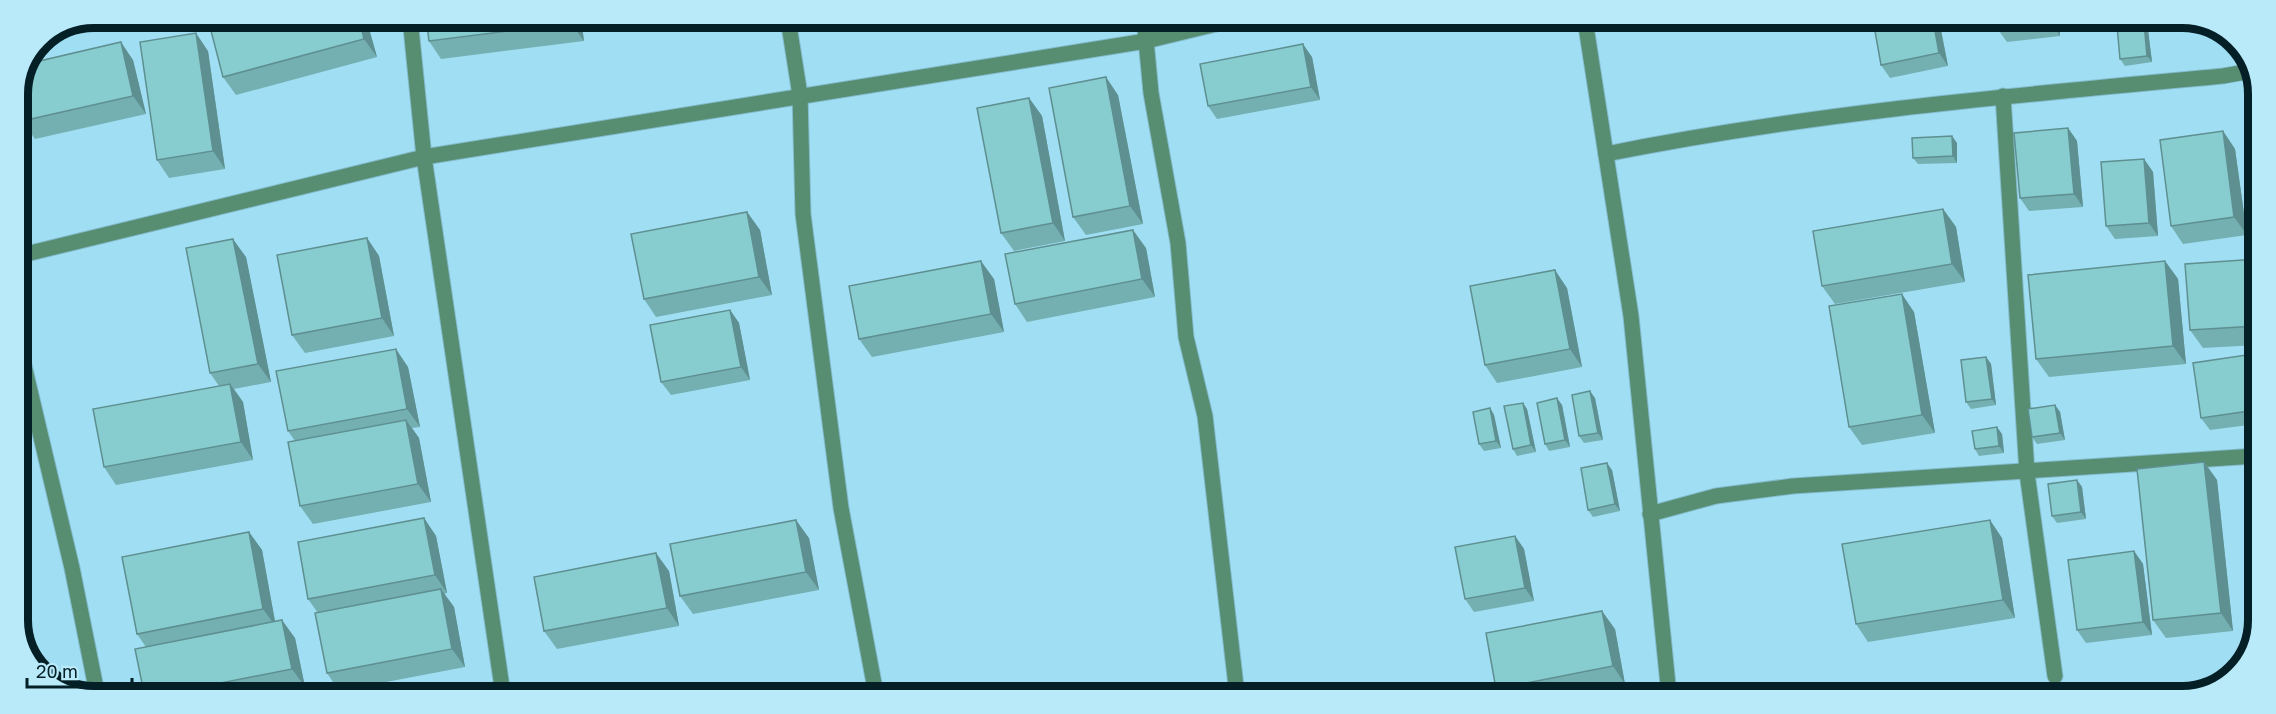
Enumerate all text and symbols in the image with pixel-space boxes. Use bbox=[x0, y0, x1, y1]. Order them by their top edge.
scale bar bbox=[27, 651, 132, 689]
text: 20 m bbox=[36, 660, 78, 682]

